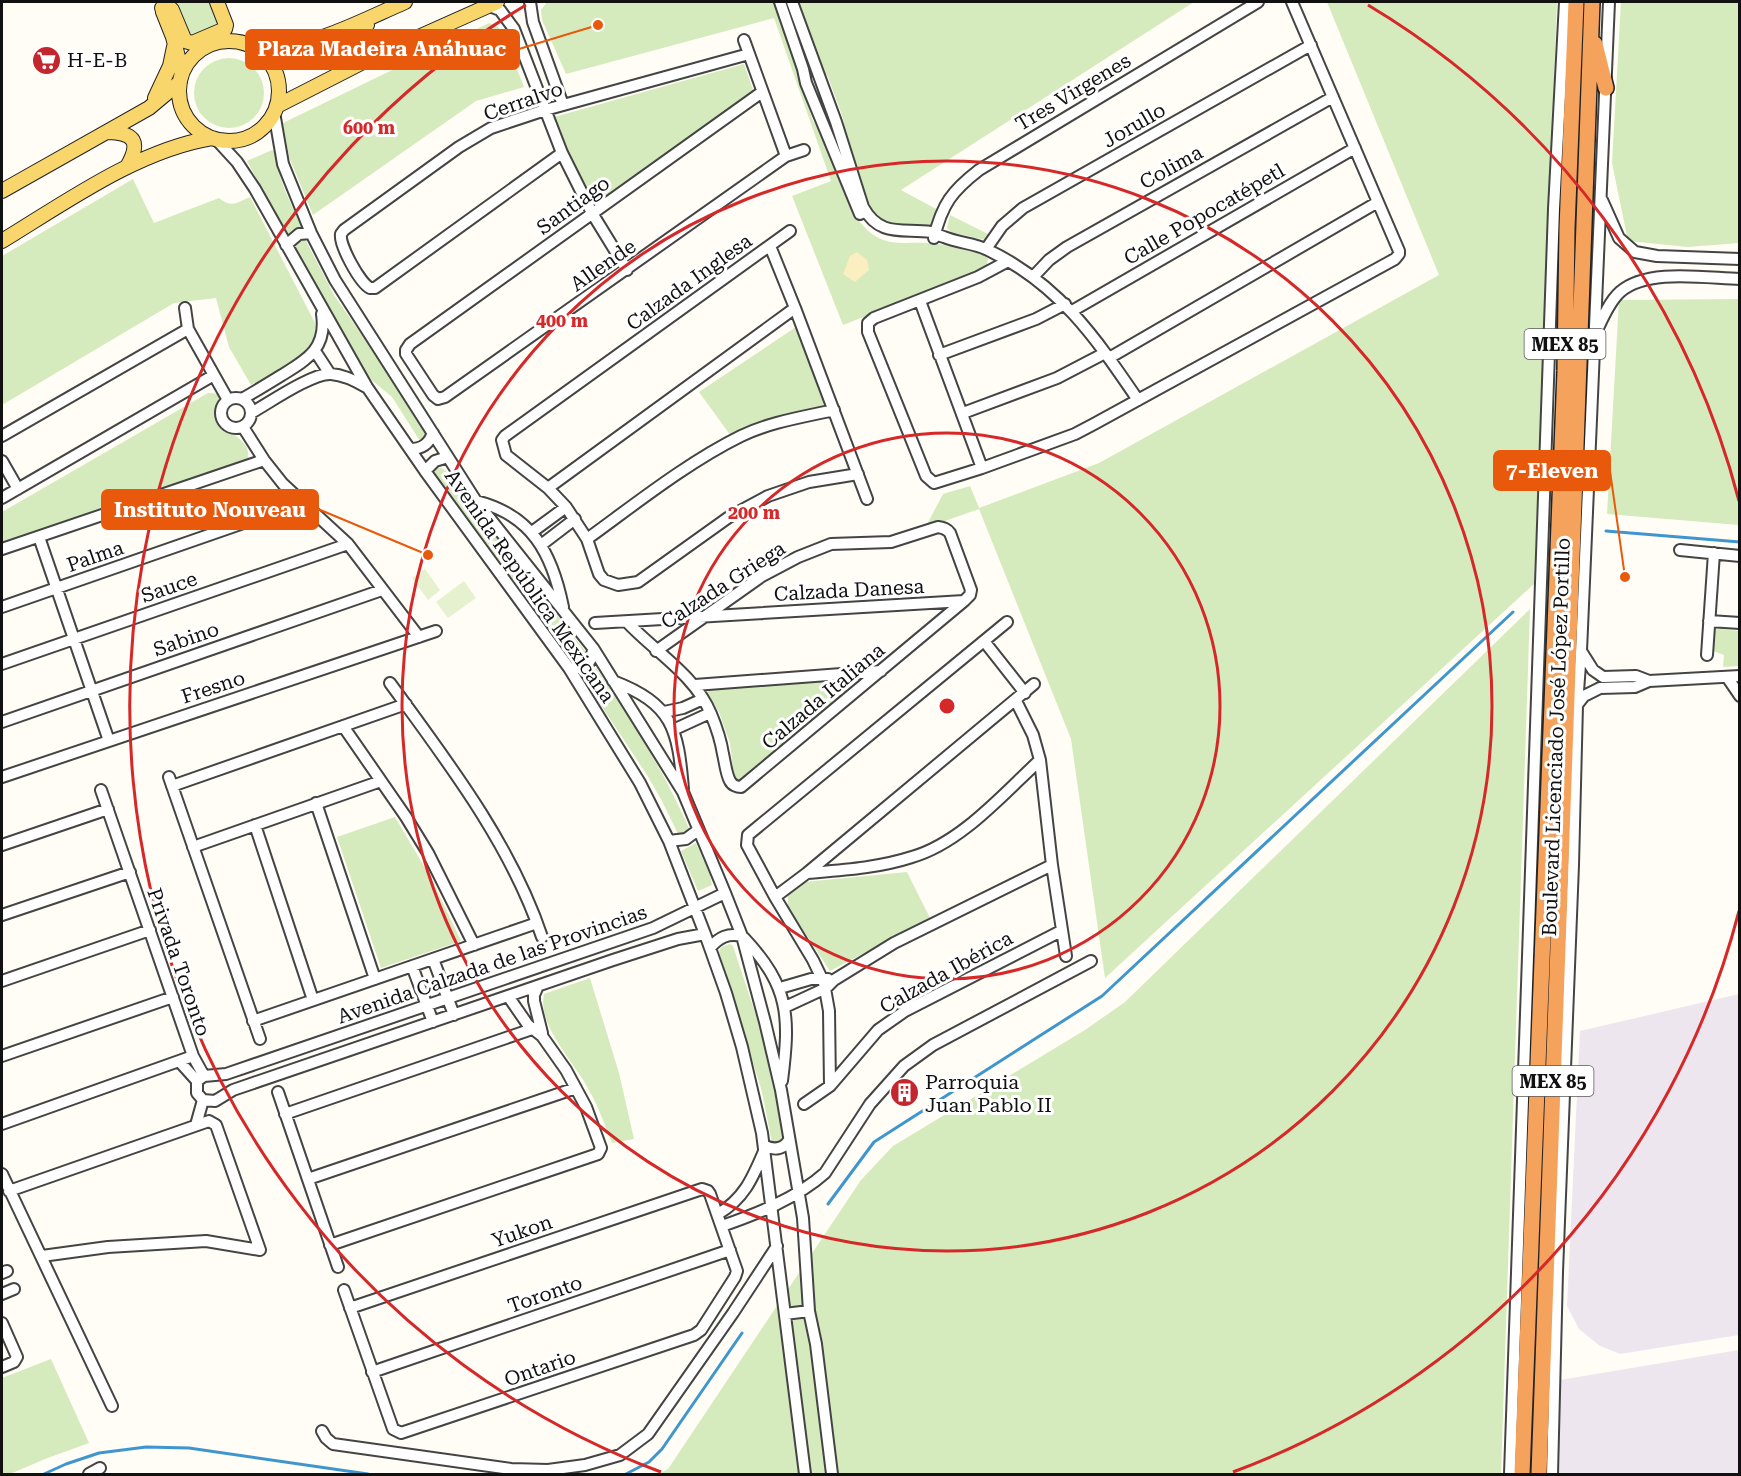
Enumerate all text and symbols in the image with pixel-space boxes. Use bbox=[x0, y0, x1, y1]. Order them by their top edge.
callout: Plaza Madeira Anáhuac bbox=[246, 30, 519, 69]
text: Plaza Madeira Anáhuac bbox=[258, 37, 506, 61]
supermarket icon: H-E-B bbox=[30, 44, 62, 76]
place label: H-E-B bbox=[67, 48, 127, 72]
street label: Tres Virgenes bbox=[1011, 48, 1135, 136]
street label: Cerralvo bbox=[480, 76, 566, 126]
street label: Jorullo bbox=[1098, 97, 1170, 153]
text: 600 m bbox=[343, 117, 396, 138]
street label: Colima bbox=[1135, 140, 1207, 194]
street label: Calle Popocatépetl bbox=[1119, 158, 1289, 270]
street label: Santiago bbox=[532, 171, 614, 239]
street label: Calzada Inglesa bbox=[622, 228, 757, 336]
street label: Allende bbox=[566, 234, 640, 296]
text: 400 m bbox=[536, 310, 589, 331]
road number: MEX 85 bbox=[1524, 329, 1606, 359]
callout: 7-Eleven bbox=[1494, 451, 1610, 490]
text: 7-Eleven bbox=[1506, 459, 1598, 483]
street label: Avenida República Mexicana bbox=[440, 465, 620, 707]
callout: Instituto Nouveau bbox=[102, 490, 318, 529]
text: Instituto Nouveau bbox=[114, 498, 306, 522]
text: 200 m bbox=[728, 502, 781, 523]
street label: Palma bbox=[63, 535, 127, 577]
street label: Calzada Griega bbox=[656, 536, 790, 634]
street label: Boulevard Licenciado José López Portillo bbox=[1537, 537, 1575, 937]
street label: Sauce bbox=[138, 566, 200, 608]
street label: Calzada Danesa bbox=[773, 574, 925, 606]
street label: Sabino bbox=[150, 617, 222, 661]
street label: Calzada Italiana bbox=[757, 638, 889, 754]
street label: Fresno bbox=[178, 665, 248, 709]
centre of rings bbox=[937, 696, 957, 716]
street label: Privada Toronto bbox=[142, 885, 216, 1039]
street label: Avenida Calzada de las Provincias bbox=[334, 900, 650, 1028]
street label: Calzada Ibérica bbox=[875, 926, 1017, 1018]
road number: MEX 85 bbox=[1512, 1066, 1594, 1096]
place label: Parroquia Juan Pablo II bbox=[925, 1070, 1052, 1117]
building icon: Parroquia Juan Pablo II bbox=[888, 1077, 920, 1109]
street label: Yukon bbox=[489, 1209, 555, 1253]
street label: Toronto bbox=[505, 1270, 585, 1318]
street label: Ontario bbox=[501, 1345, 579, 1391]

